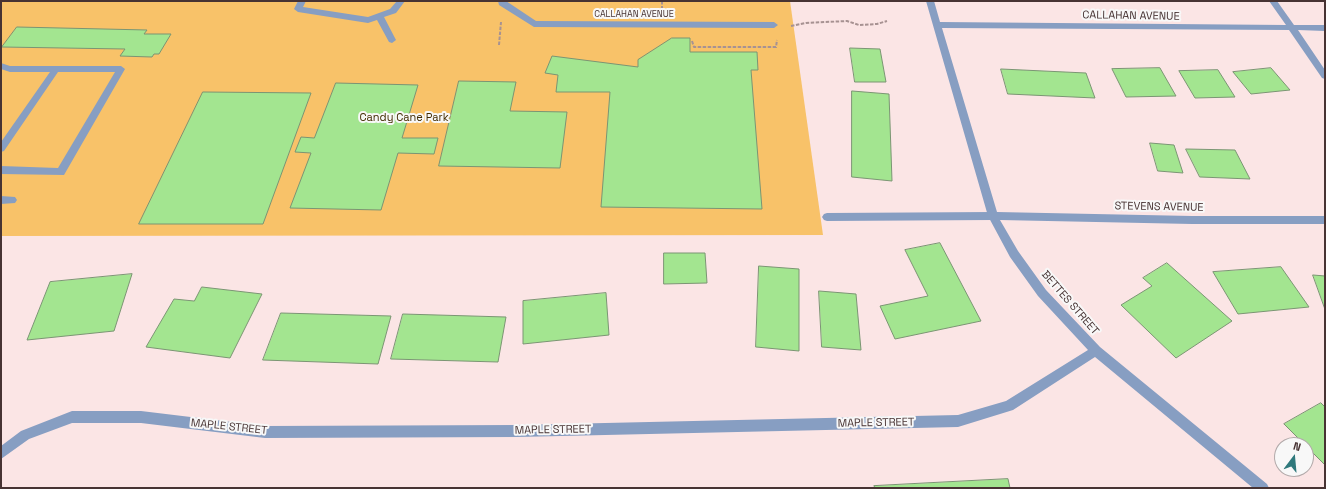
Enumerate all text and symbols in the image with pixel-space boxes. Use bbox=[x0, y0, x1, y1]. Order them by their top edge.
street label: CALLAHAN AVENUE bbox=[1082, 9, 1180, 23]
street label: CALLAHAN AVENUE bbox=[594, 10, 674, 20]
park label: Candy Cane Park bbox=[359, 111, 449, 125]
street label: STEVENS AVENUE bbox=[1114, 200, 1204, 214]
street label: BETTES STREET bbox=[1039, 268, 1101, 338]
street label: MAPLE STREET bbox=[190, 416, 268, 438]
street label: MAPLE STREET bbox=[838, 416, 914, 430]
street label: MAPLE STREET bbox=[515, 423, 591, 437]
north arrow bbox=[1274, 437, 1314, 477]
text: N bbox=[1292, 439, 1303, 454]

